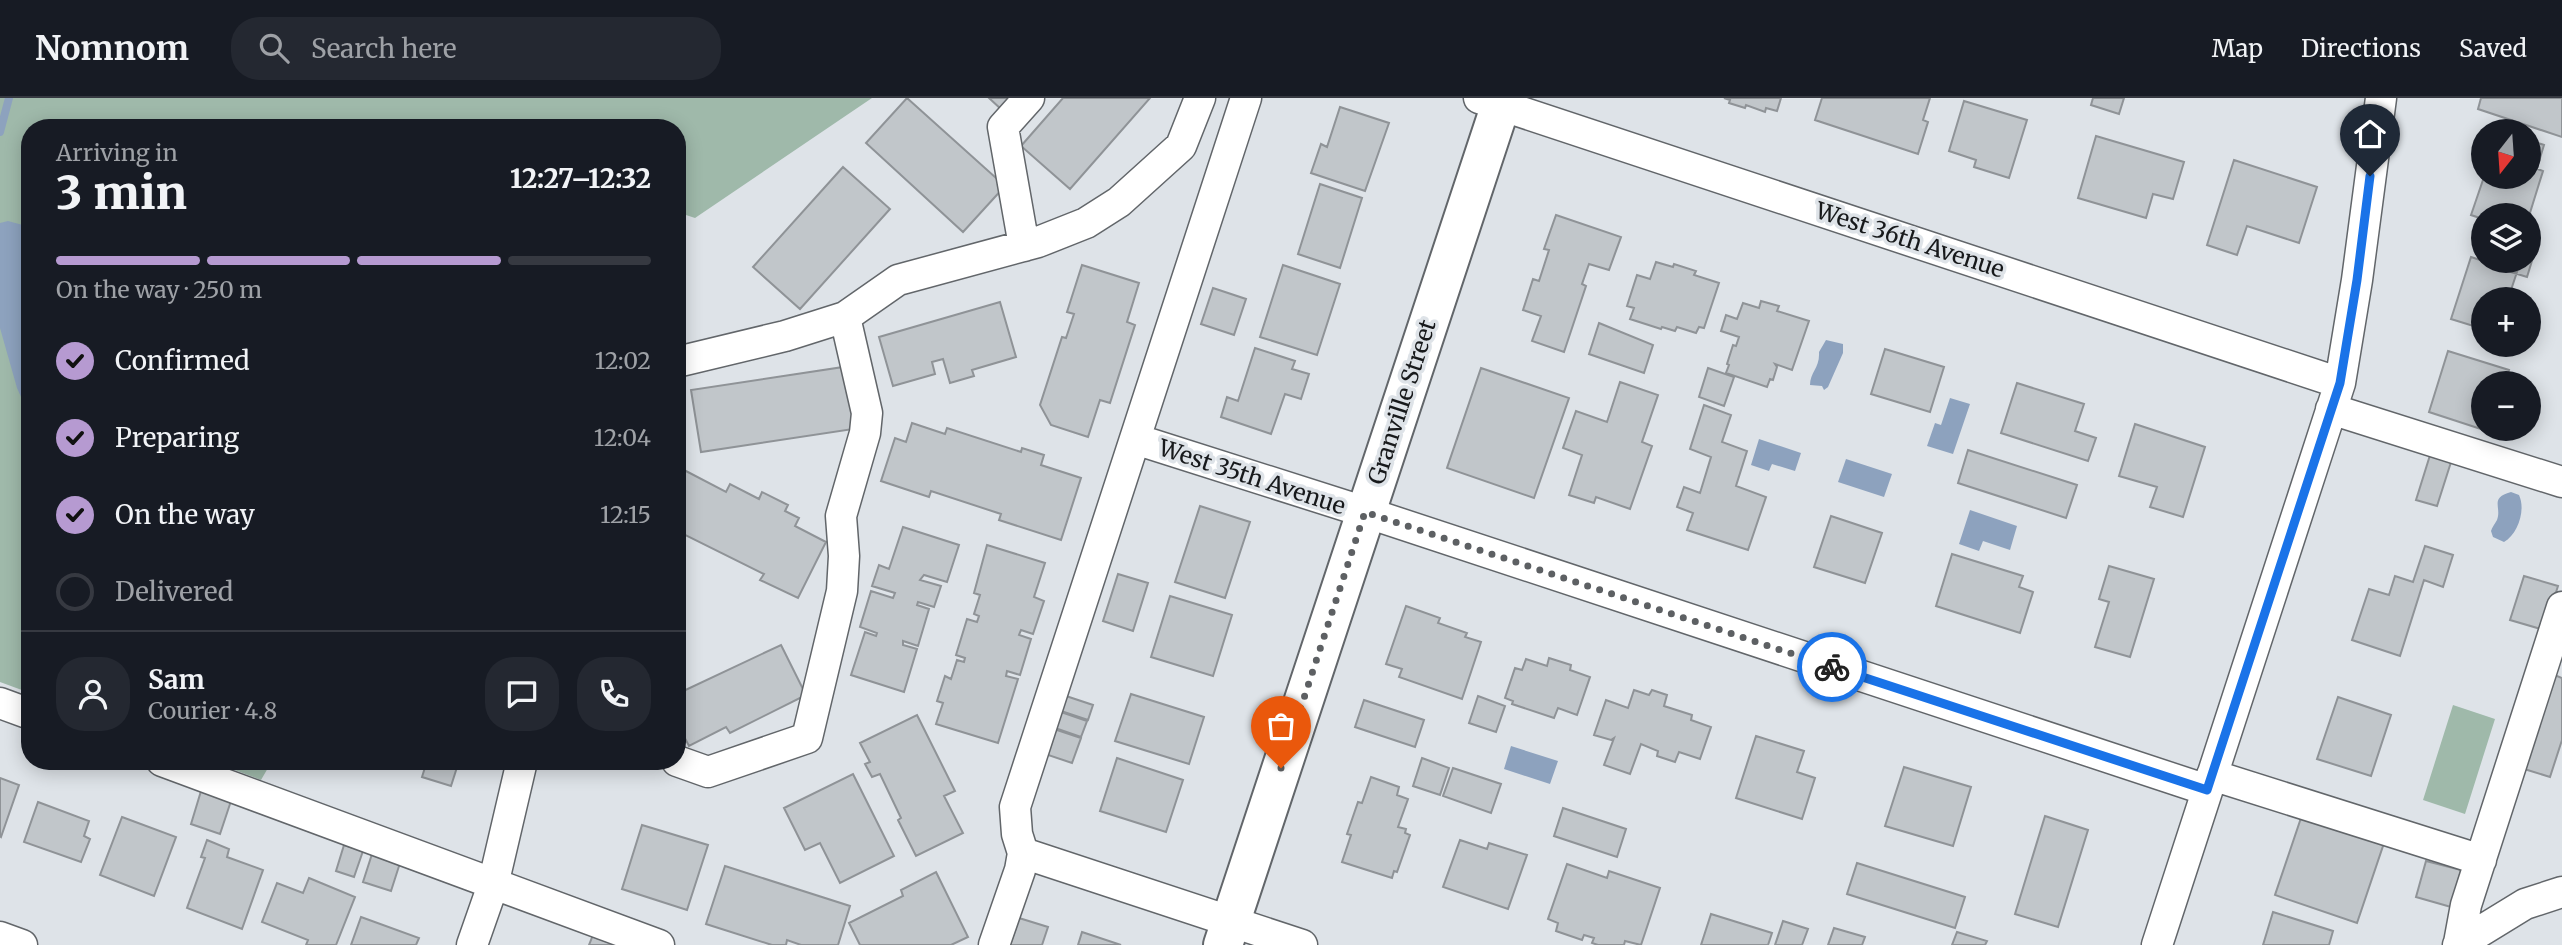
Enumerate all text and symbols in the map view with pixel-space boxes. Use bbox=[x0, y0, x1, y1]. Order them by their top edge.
search box bbox=[231, 17, 721, 80]
text: Nomnom bbox=[35, 28, 189, 69]
icon: search bbox=[255, 29, 293, 67]
text: Search here bbox=[311, 32, 457, 65]
text: Map bbox=[2212, 33, 2263, 64]
text: Directions bbox=[2301, 33, 2421, 64]
text: Saved bbox=[2459, 33, 2527, 64]
pin bbox=[2340, 104, 2400, 176]
icon: home bbox=[2351, 115, 2389, 153]
north arrow bbox=[2471, 119, 2541, 189]
map controls bbox=[2471, 119, 2541, 441]
text: Arriving in bbox=[56, 138, 178, 167]
text: 12:27–12:32 bbox=[510, 162, 651, 195]
text: 3 min bbox=[56, 164, 187, 222]
street label: West 36th Avenue bbox=[1811, 195, 2008, 284]
button: layers bbox=[2471, 203, 2541, 273]
text: On the way · 250 m bbox=[56, 275, 262, 304]
button: + bbox=[2471, 287, 2541, 357]
street label: Granville Street bbox=[1361, 316, 1442, 488]
icon: check bbox=[56, 342, 94, 380]
text: Confirmed bbox=[115, 344, 250, 377]
text: 12:02 bbox=[595, 346, 651, 375]
button: − bbox=[2471, 371, 2541, 441]
icon: check bbox=[56, 419, 94, 457]
text: Preparing bbox=[115, 421, 239, 454]
text: 12:04 bbox=[594, 423, 651, 452]
street label: West 35th Avenue bbox=[1154, 432, 1349, 520]
icon: check bbox=[56, 496, 94, 534]
text: On the way bbox=[115, 498, 255, 531]
text: 12:15 bbox=[600, 500, 651, 529]
text: Delivered bbox=[115, 575, 234, 608]
courier bbox=[1797, 632, 1867, 702]
icon: bike bbox=[1813, 648, 1851, 686]
button: person bbox=[56, 657, 130, 731]
button: chat bbox=[485, 657, 559, 731]
button: phone bbox=[577, 657, 651, 731]
text: Sam bbox=[148, 663, 205, 696]
text: Courier · 4.8 bbox=[148, 696, 277, 725]
pin bbox=[1251, 696, 1311, 768]
icon: bag bbox=[1262, 707, 1300, 745]

